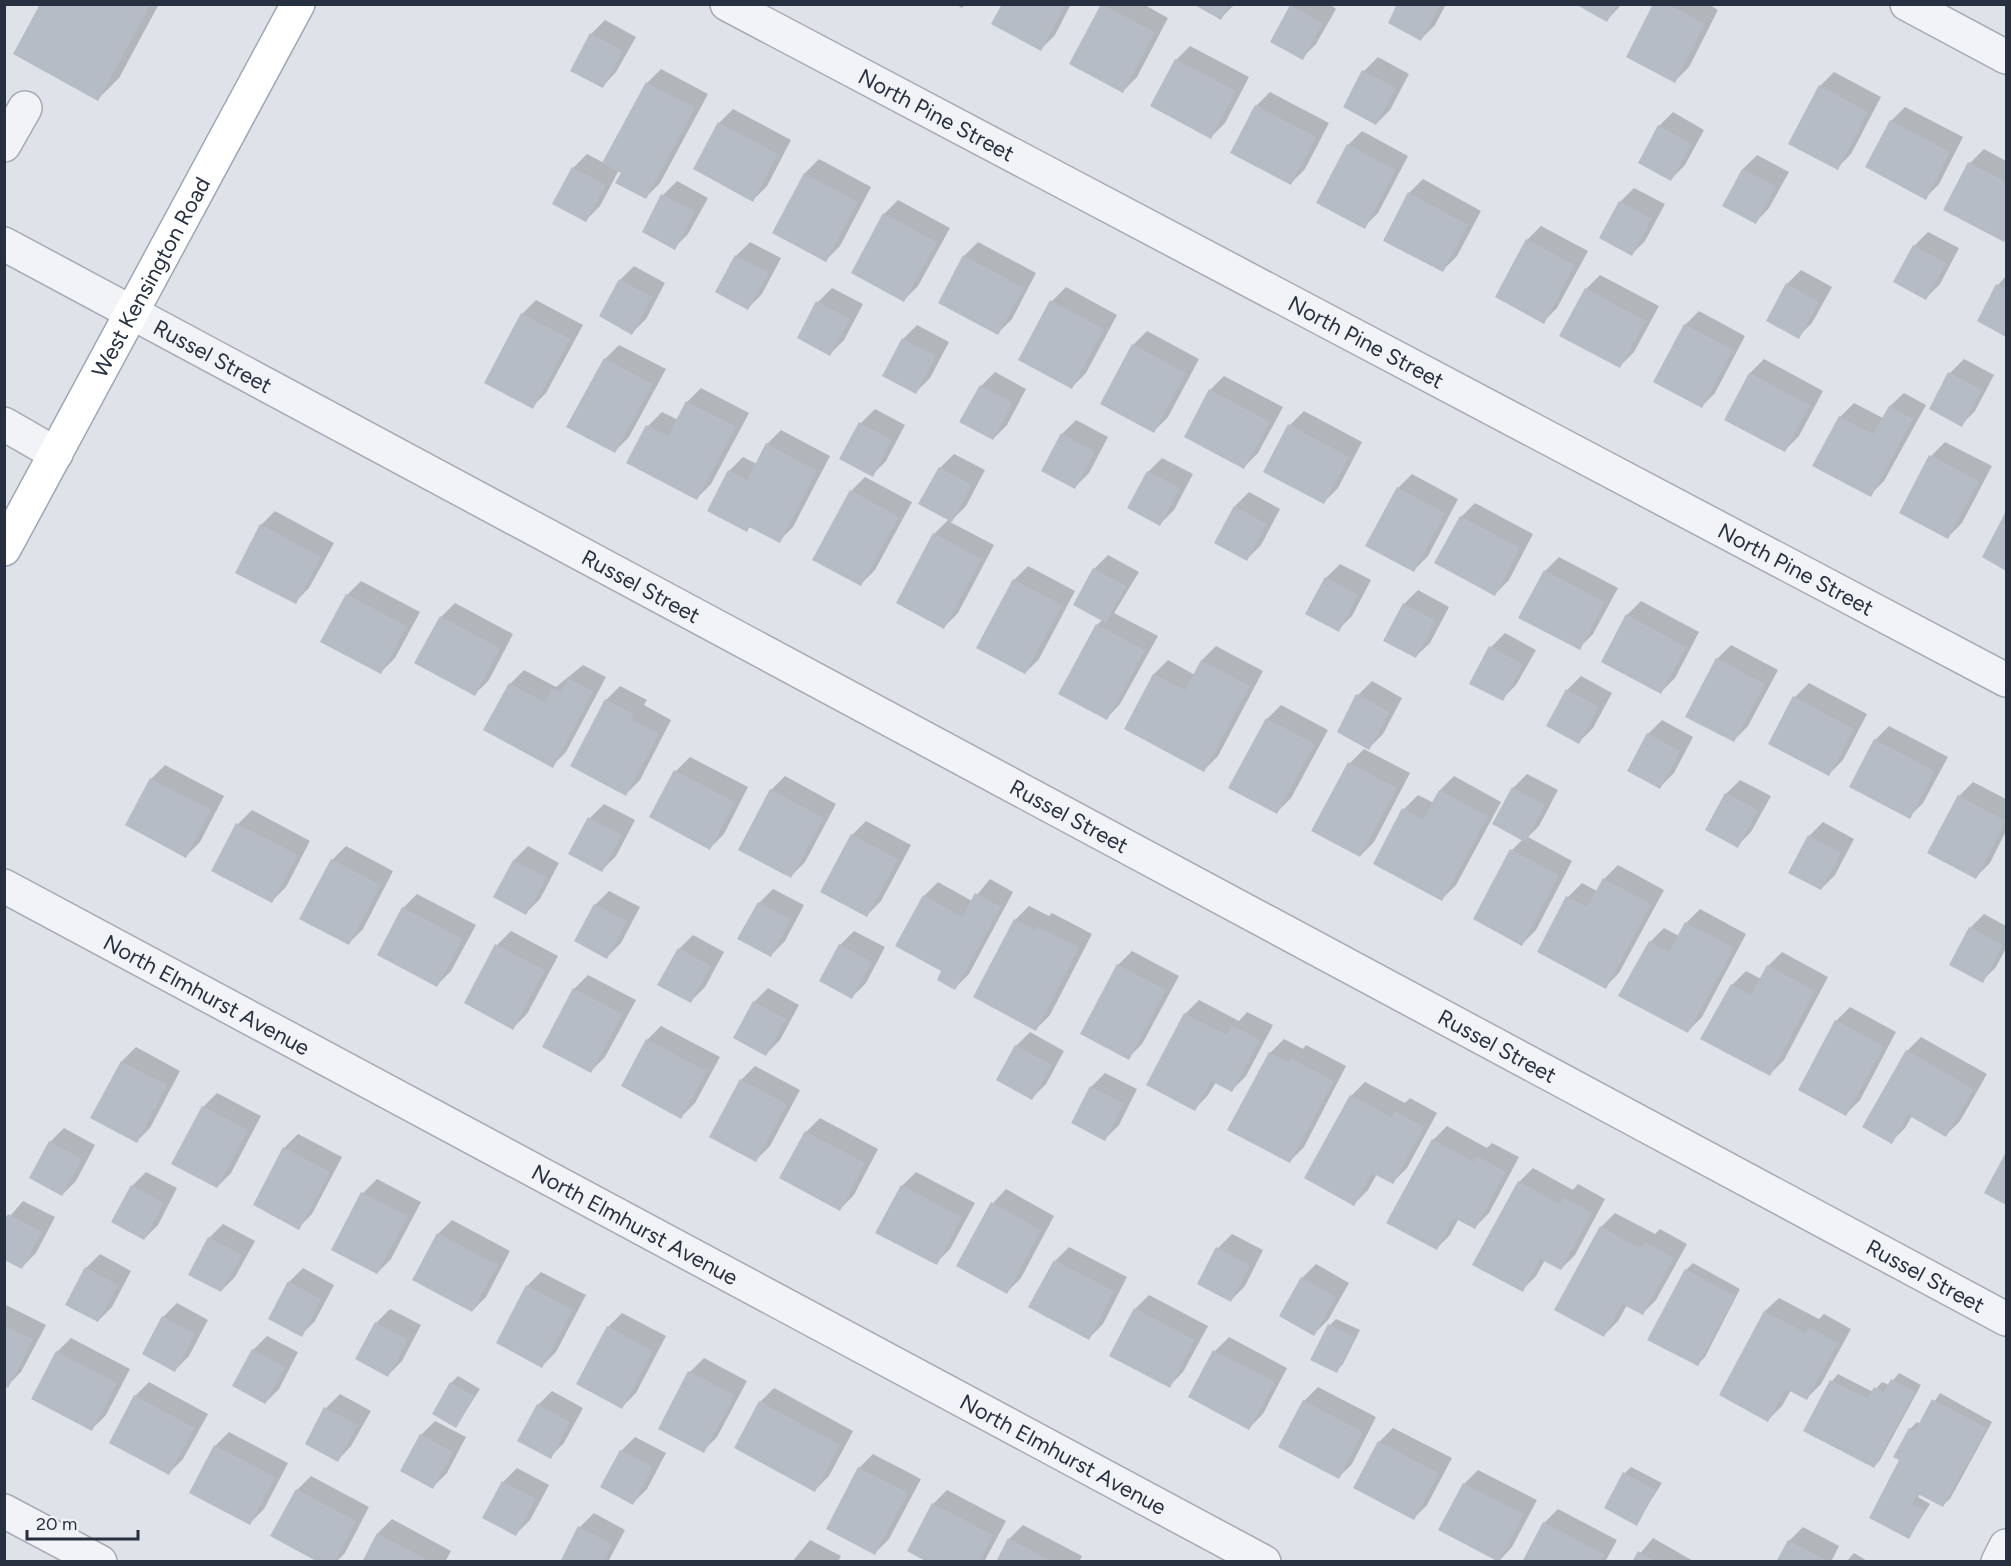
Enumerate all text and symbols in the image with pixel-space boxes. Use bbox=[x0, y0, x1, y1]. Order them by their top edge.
street label: North Pine Street bbox=[854, 63, 1019, 167]
street label: West Kensington Road bbox=[86, 172, 216, 382]
street label: North Pine Street bbox=[1284, 290, 1449, 394]
street label: Russel Street bbox=[149, 313, 277, 399]
street label: North Pine Street bbox=[1713, 517, 1878, 621]
street label: Russel Street bbox=[577, 543, 705, 629]
street label: Russel Street bbox=[1005, 773, 1133, 859]
street label: North Elmhurst Avenue bbox=[99, 928, 315, 1061]
street label: Russel Street bbox=[1433, 1003, 1561, 1089]
street label: North Elmhurst Avenue bbox=[527, 1158, 743, 1291]
street label: Russel Street bbox=[1862, 1233, 1989, 1319]
street label: North Elmhurst Avenue bbox=[955, 1388, 1171, 1521]
scale bar bbox=[27, 1503, 138, 1541]
text: 20 m bbox=[36, 1513, 77, 1535]

